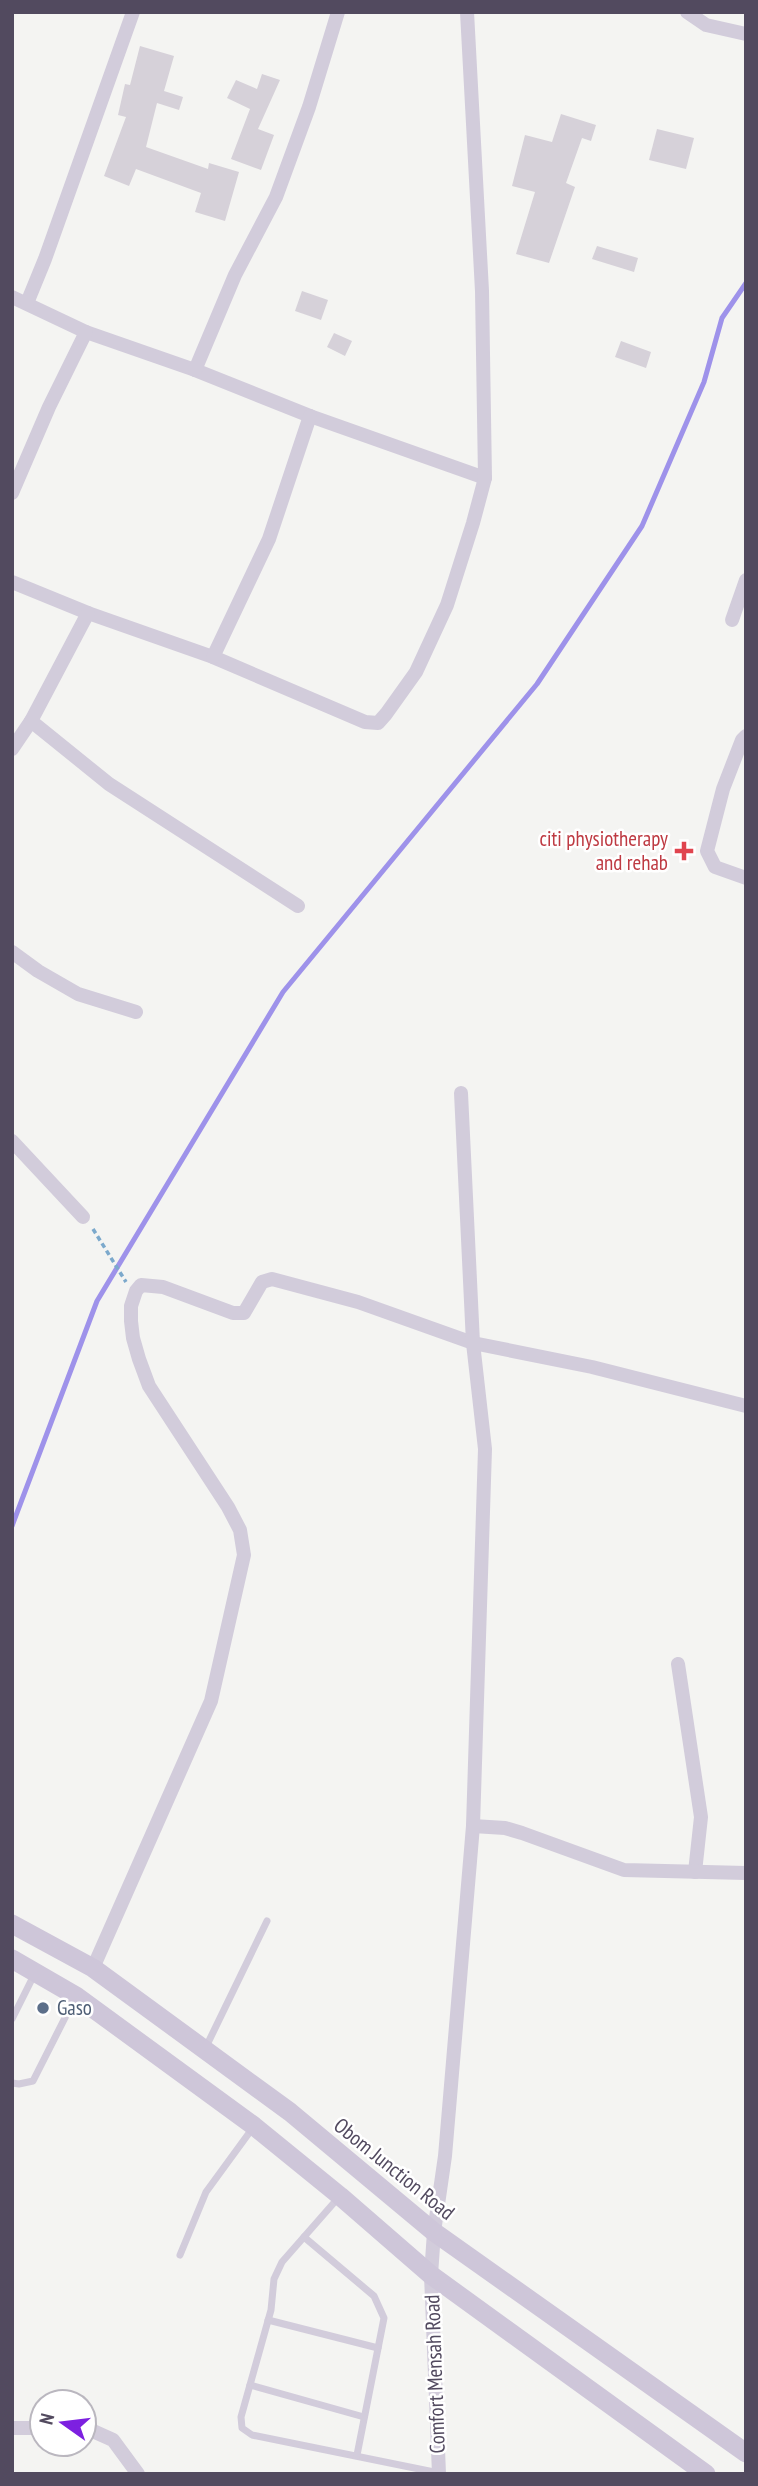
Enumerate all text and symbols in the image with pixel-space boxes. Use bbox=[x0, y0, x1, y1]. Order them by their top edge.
place label: citi physiotherapy and rehab bbox=[540, 825, 668, 876]
marker: citi physiotherapy and rehab bbox=[674, 841, 694, 861]
place label: Gaso bbox=[57, 1994, 92, 2021]
marker: Gaso bbox=[35, 2000, 51, 2016]
street label: Obom Junction Road bbox=[328, 2112, 460, 2226]
street label: Comfort Mensah Road bbox=[418, 2294, 451, 2454]
north arrow bbox=[28, 2388, 98, 2458]
text: N bbox=[34, 2411, 59, 2427]

